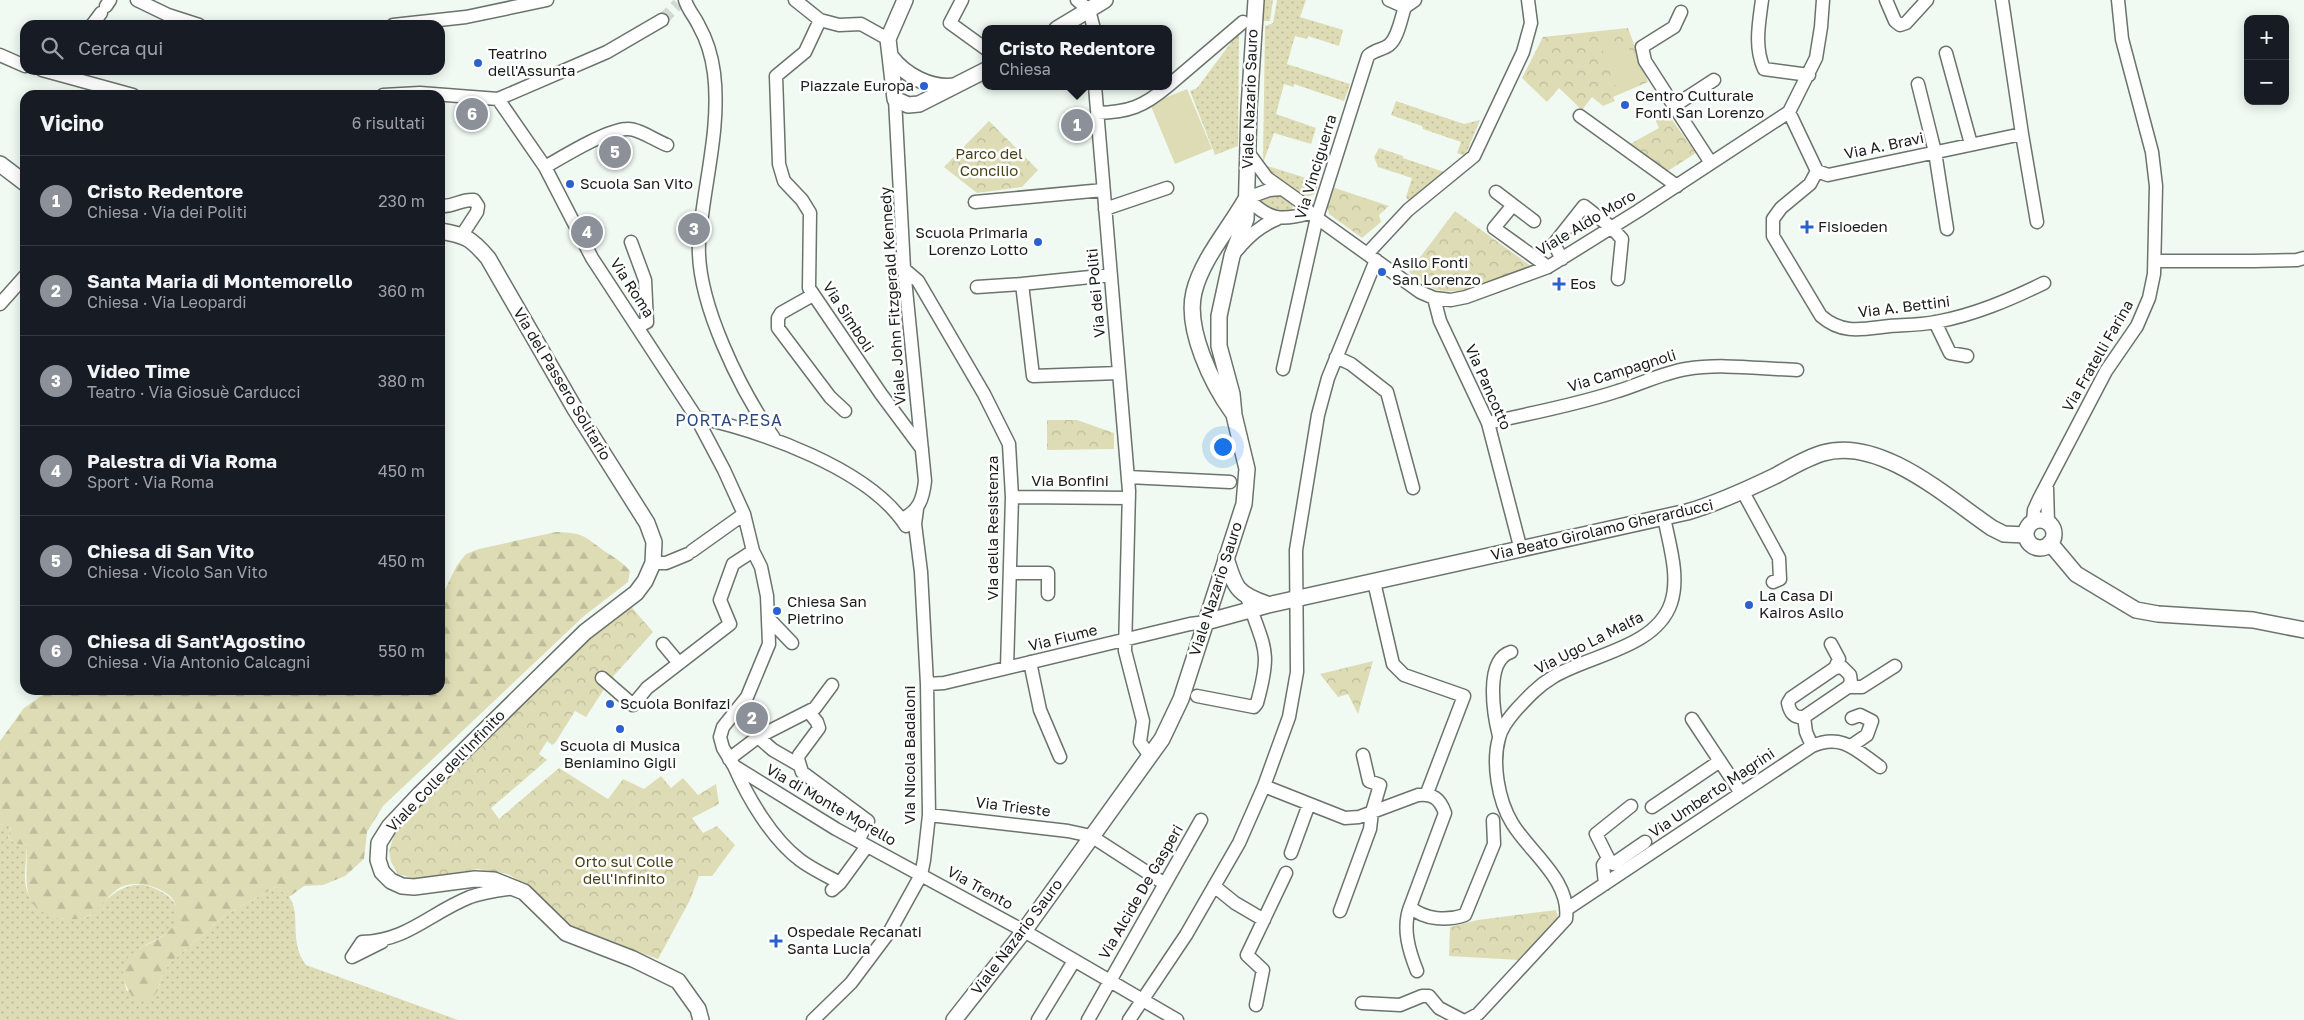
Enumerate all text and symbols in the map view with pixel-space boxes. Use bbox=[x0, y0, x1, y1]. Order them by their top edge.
map controls bbox=[2244, 15, 2289, 105]
button: + bbox=[2244, 15, 2289, 60]
search box bbox=[20, 20, 445, 75]
popup bbox=[982, 25, 1172, 90]
street label: Viale Nazario Sauro bbox=[1238, 29, 1260, 169]
icon: search bbox=[38, 34, 66, 62]
text: Cerca qui bbox=[78, 36, 163, 59]
text: Cristo Redentore bbox=[999, 36, 1155, 59]
place label: Teatrino dell'Assunta bbox=[488, 44, 576, 79]
marker: Teatrino dell'Assunta bbox=[472, 57, 484, 69]
text: Chiesa bbox=[999, 59, 1051, 79]
button: − bbox=[2244, 60, 2289, 105]
place label: Piazzale Europa bbox=[800, 76, 914, 94]
marker: Piazzale Europa bbox=[918, 80, 930, 92]
place label: Centro Culturale Fonti San Lorenzo bbox=[1635, 86, 1764, 121]
pin: 6 bbox=[456, 95, 488, 133]
marker: Centro Culturale Fonti San Lorenzo bbox=[1619, 99, 1631, 111]
pin: 1 bbox=[1061, 106, 1093, 144]
text: Vicino bbox=[40, 110, 104, 136]
street label: Via Vinciguerra bbox=[1291, 112, 1340, 221]
text: 6 risultati bbox=[352, 113, 425, 133]
street label: Via A. Bravi bbox=[1842, 128, 1925, 162]
pin: 5 bbox=[599, 133, 631, 171]
park label: Parco del Concilio bbox=[955, 144, 1023, 179]
place label: Scuola San Vito bbox=[580, 174, 693, 192]
marker: Scuola San Vito bbox=[564, 178, 576, 190]
text: Cristo Redentore bbox=[87, 179, 243, 202]
street label: Viale John Fitzgerald Kennedy bbox=[875, 185, 909, 406]
street label: Viale Aldo Moro bbox=[1533, 185, 1638, 259]
text: 1 bbox=[52, 191, 60, 211]
text: 230 m bbox=[378, 191, 425, 211]
text: Chiesa · Via dei Politi bbox=[87, 202, 247, 222]
pin: 3 bbox=[678, 210, 710, 248]
pin: 4 bbox=[571, 213, 603, 251]
place label: Fisioeden bbox=[1818, 217, 1888, 235]
marker: Fisioeden bbox=[1800, 220, 1814, 234]
place label: Scuola Primaria Lorenzo Lotto bbox=[915, 223, 1028, 258]
marker: Scuola Primaria Lorenzo Lotto bbox=[1032, 236, 1044, 248]
street label: Via dei Politi bbox=[1082, 248, 1108, 338]
place label: Asilo Fonti San Lorenzo bbox=[1392, 253, 1481, 288]
street label: Via Roma bbox=[607, 254, 659, 320]
marker: Asilo Fonti San Lorenzo bbox=[1376, 266, 1388, 278]
text: Santa Maria di Montemorello bbox=[87, 269, 353, 292]
place label: Eos bbox=[1570, 274, 1596, 292]
marker: Eos bbox=[1552, 277, 1566, 291]
street label: Via Simboli bbox=[819, 278, 878, 355]
text: 2 bbox=[51, 281, 61, 301]
text: 360 m bbox=[378, 281, 425, 301]
street label: Via A. Bettini bbox=[1857, 291, 1951, 321]
text: Chiesa · Via Leopardi bbox=[87, 292, 247, 312]
street label: Via Fratelli Farina bbox=[2058, 296, 2136, 415]
street label: Via del Passero Solitario bbox=[510, 304, 616, 463]
street label: Via Pancotto bbox=[1462, 341, 1516, 432]
street label: Via Campagnoli bbox=[1565, 345, 1678, 395]
text: Video Time bbox=[87, 359, 190, 382]
text: 3 bbox=[51, 371, 61, 391]
text: 380 m bbox=[378, 371, 425, 391]
text: Teatro · Via Giosuè Carducci bbox=[87, 382, 300, 402]
district label: PORTA PESA bbox=[675, 410, 783, 430]
your location bbox=[1210, 434, 1236, 460]
text: Palestra di Via Roma bbox=[87, 449, 277, 472]
street label: Via della Resistenza bbox=[983, 456, 1001, 600]
text: 4 bbox=[51, 461, 61, 481]
text: 450 m bbox=[378, 461, 425, 481]
street label: Via Bonfini bbox=[1031, 471, 1109, 489]
text: Sport · Via Roma bbox=[87, 472, 214, 492]
street label: Via Beato Girolamo Gherarducci bbox=[1489, 495, 1715, 563]
street label: Viale Nazario Sauro bbox=[1185, 519, 1245, 658]
text: Chiesa di San Vito bbox=[87, 539, 254, 562]
text: 5 bbox=[51, 551, 61, 571]
text: 450 m bbox=[378, 551, 425, 571]
text: Chiesa · Vicolo San Vito bbox=[87, 562, 268, 582]
place label: La Casa Di Kairos Asilo bbox=[1759, 586, 1844, 621]
place label: Chiesa San Pietrino bbox=[787, 592, 867, 627]
marker: La Casa Di Kairos Asilo bbox=[1743, 599, 1755, 611]
marker: Chiesa San Pietrino bbox=[771, 605, 783, 617]
street label: Via Ugo La Malfa bbox=[1531, 607, 1646, 677]
street label: Via Fiume bbox=[1026, 620, 1099, 654]
text: Chiesa di Sant'Agostino bbox=[87, 629, 305, 652]
text: 6 bbox=[51, 641, 61, 661]
text: 550 m bbox=[378, 641, 425, 661]
text: Chiesa · Via Antonio Calcagni bbox=[87, 652, 310, 672]
street label: Via Nicola Badaloni bbox=[900, 685, 918, 825]
place label: Scuola Bonifazi bbox=[620, 694, 731, 712]
marker: Scuola Bonifazi bbox=[604, 698, 616, 710]
pin: 2 bbox=[736, 699, 768, 737]
street label: Viale Colle dell'Infinito bbox=[382, 706, 508, 835]
marker: Scuola di Musica Beniamino Gigli bbox=[614, 723, 626, 735]
place label: Scuola di Musica Beniamino Gigli bbox=[560, 736, 680, 771]
street label: Via Umberto Magrini bbox=[1645, 744, 1777, 841]
street label: Via di Monte Morello bbox=[763, 759, 900, 849]
street label: Via Trieste bbox=[975, 792, 1052, 820]
street label: Via Alcide De Gasperi bbox=[1094, 821, 1186, 962]
park label: Orto sul Colle dell'Infinito bbox=[575, 852, 674, 887]
street label: Via Trento bbox=[944, 862, 1017, 913]
street label: Viale Nazario Sauro bbox=[967, 875, 1066, 998]
place label: Ospedale Recanati Santa Lucia bbox=[787, 922, 922, 957]
marker: Ospedale Recanati Santa Lucia bbox=[769, 934, 783, 948]

